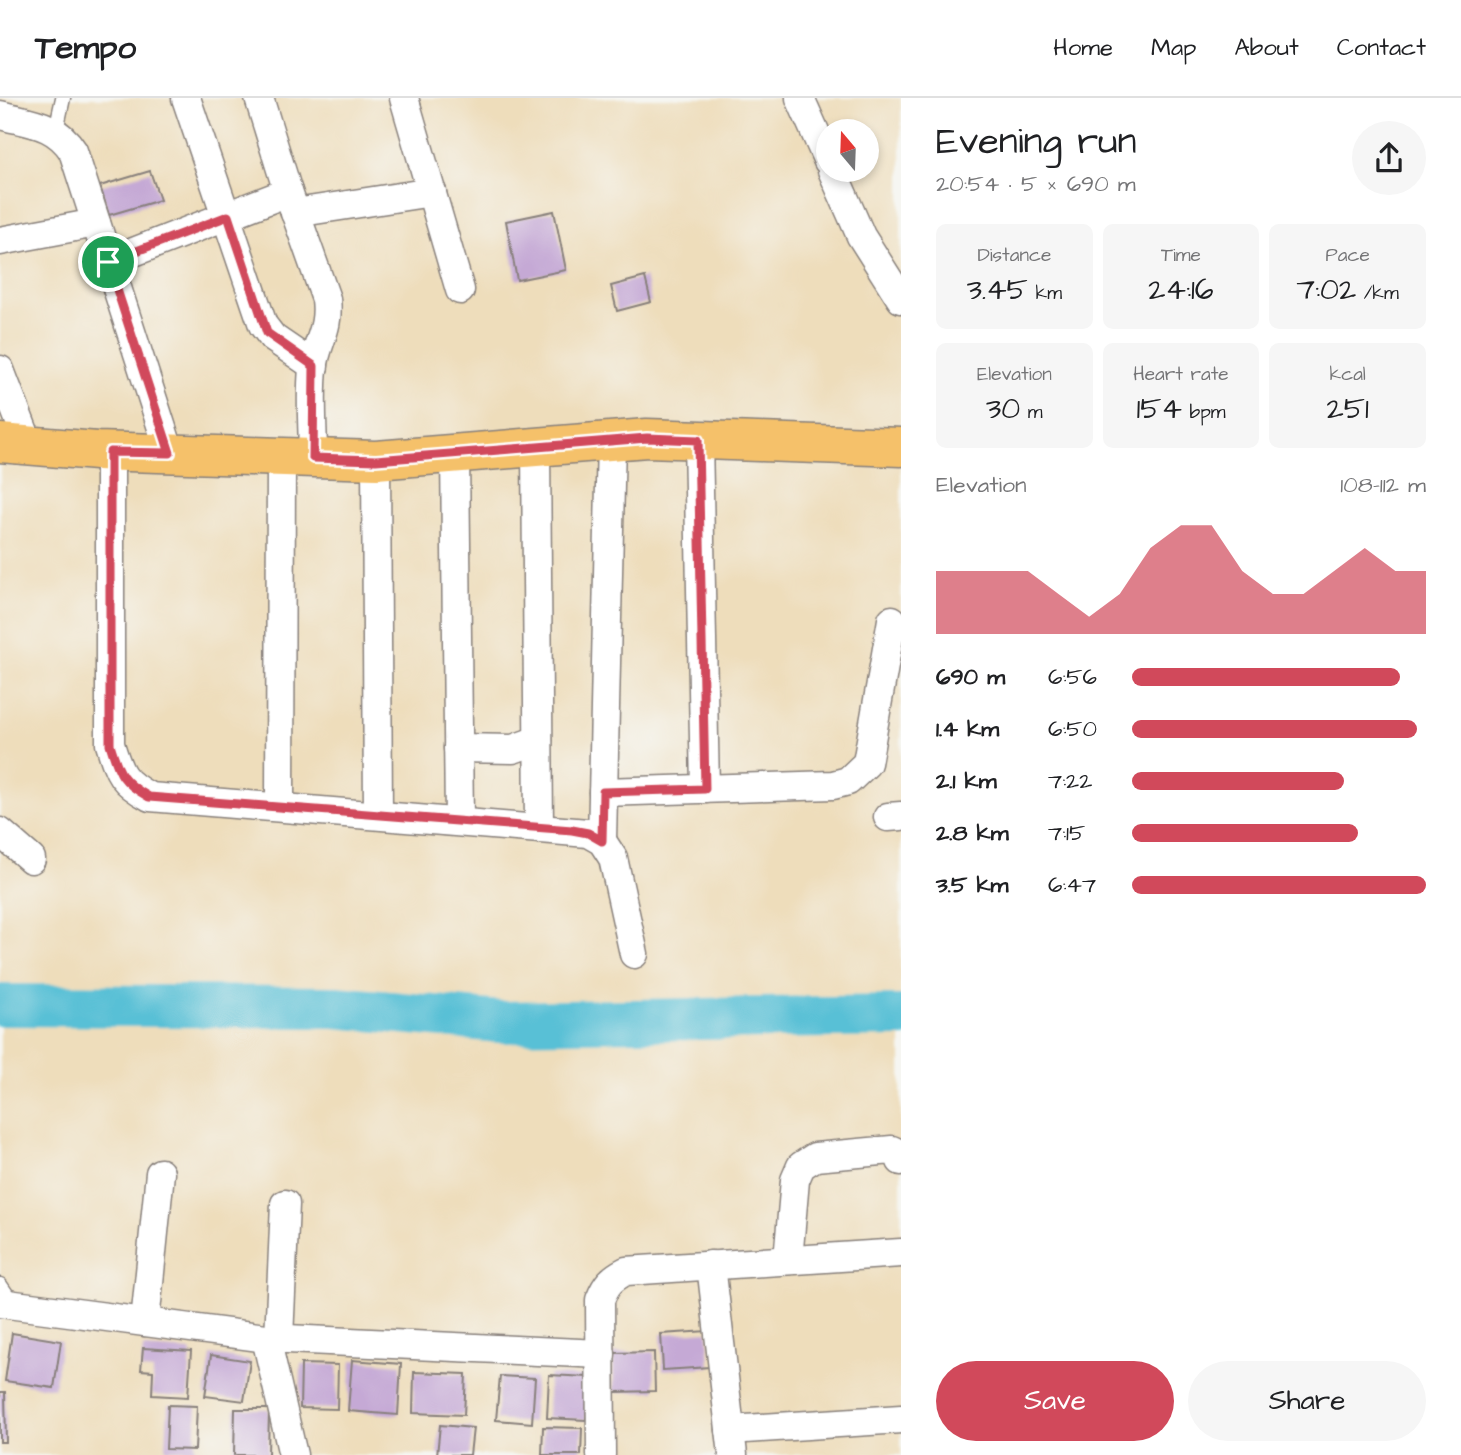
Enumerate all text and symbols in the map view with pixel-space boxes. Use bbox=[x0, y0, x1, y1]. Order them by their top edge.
text: Tempo bbox=[35, 25, 136, 71]
text: Home bbox=[1053, 31, 1113, 65]
text: Map bbox=[1151, 31, 1196, 65]
text: About bbox=[1234, 31, 1299, 65]
text: Contact bbox=[1337, 31, 1426, 65]
text: Evening run bbox=[936, 116, 1137, 168]
north arrow bbox=[816, 119, 878, 182]
map controls bbox=[816, 119, 879, 182]
button: share bbox=[1352, 121, 1426, 195]
text: 20:54 · 5 × 690 m bbox=[936, 168, 1136, 200]
pin bbox=[78, 232, 138, 292]
text: Distance bbox=[977, 242, 1051, 269]
text: Time bbox=[1161, 242, 1201, 269]
text: Pace bbox=[1326, 242, 1370, 269]
icon: arrive bbox=[89, 243, 127, 281]
text: 3.45 bbox=[967, 269, 1028, 311]
text: 24:16 bbox=[1148, 269, 1214, 311]
text: 7:02 bbox=[1297, 269, 1356, 311]
text: km bbox=[1028, 280, 1062, 307]
text: /km bbox=[1356, 280, 1399, 307]
text: Elevation bbox=[977, 361, 1052, 388]
text: Heart rate bbox=[1133, 361, 1229, 388]
text: kcal bbox=[1329, 361, 1366, 388]
text: 30 bbox=[986, 388, 1020, 430]
text: 154 bbox=[1136, 388, 1182, 430]
text: 251 bbox=[1327, 388, 1369, 430]
text: m bbox=[1020, 399, 1043, 426]
text: bpm bbox=[1182, 399, 1226, 426]
text: Elevation bbox=[936, 469, 1027, 501]
text: 108–112 m bbox=[1340, 469, 1426, 501]
text: 690 m bbox=[936, 661, 1005, 693]
text: 6:56 bbox=[1048, 661, 1097, 693]
text: 1.4 km bbox=[936, 713, 999, 745]
text: 6:50 bbox=[1048, 713, 1097, 745]
text: 2.1 km bbox=[936, 765, 997, 797]
text: 7:22 bbox=[1048, 765, 1092, 797]
text: 2.8 km bbox=[936, 817, 1009, 849]
text: 7:15 bbox=[1048, 817, 1085, 849]
text: 3.5 km bbox=[936, 869, 1008, 901]
text: 6:47 bbox=[1048, 869, 1096, 901]
button: Save bbox=[936, 1361, 1174, 1441]
button: Share bbox=[1188, 1361, 1426, 1441]

